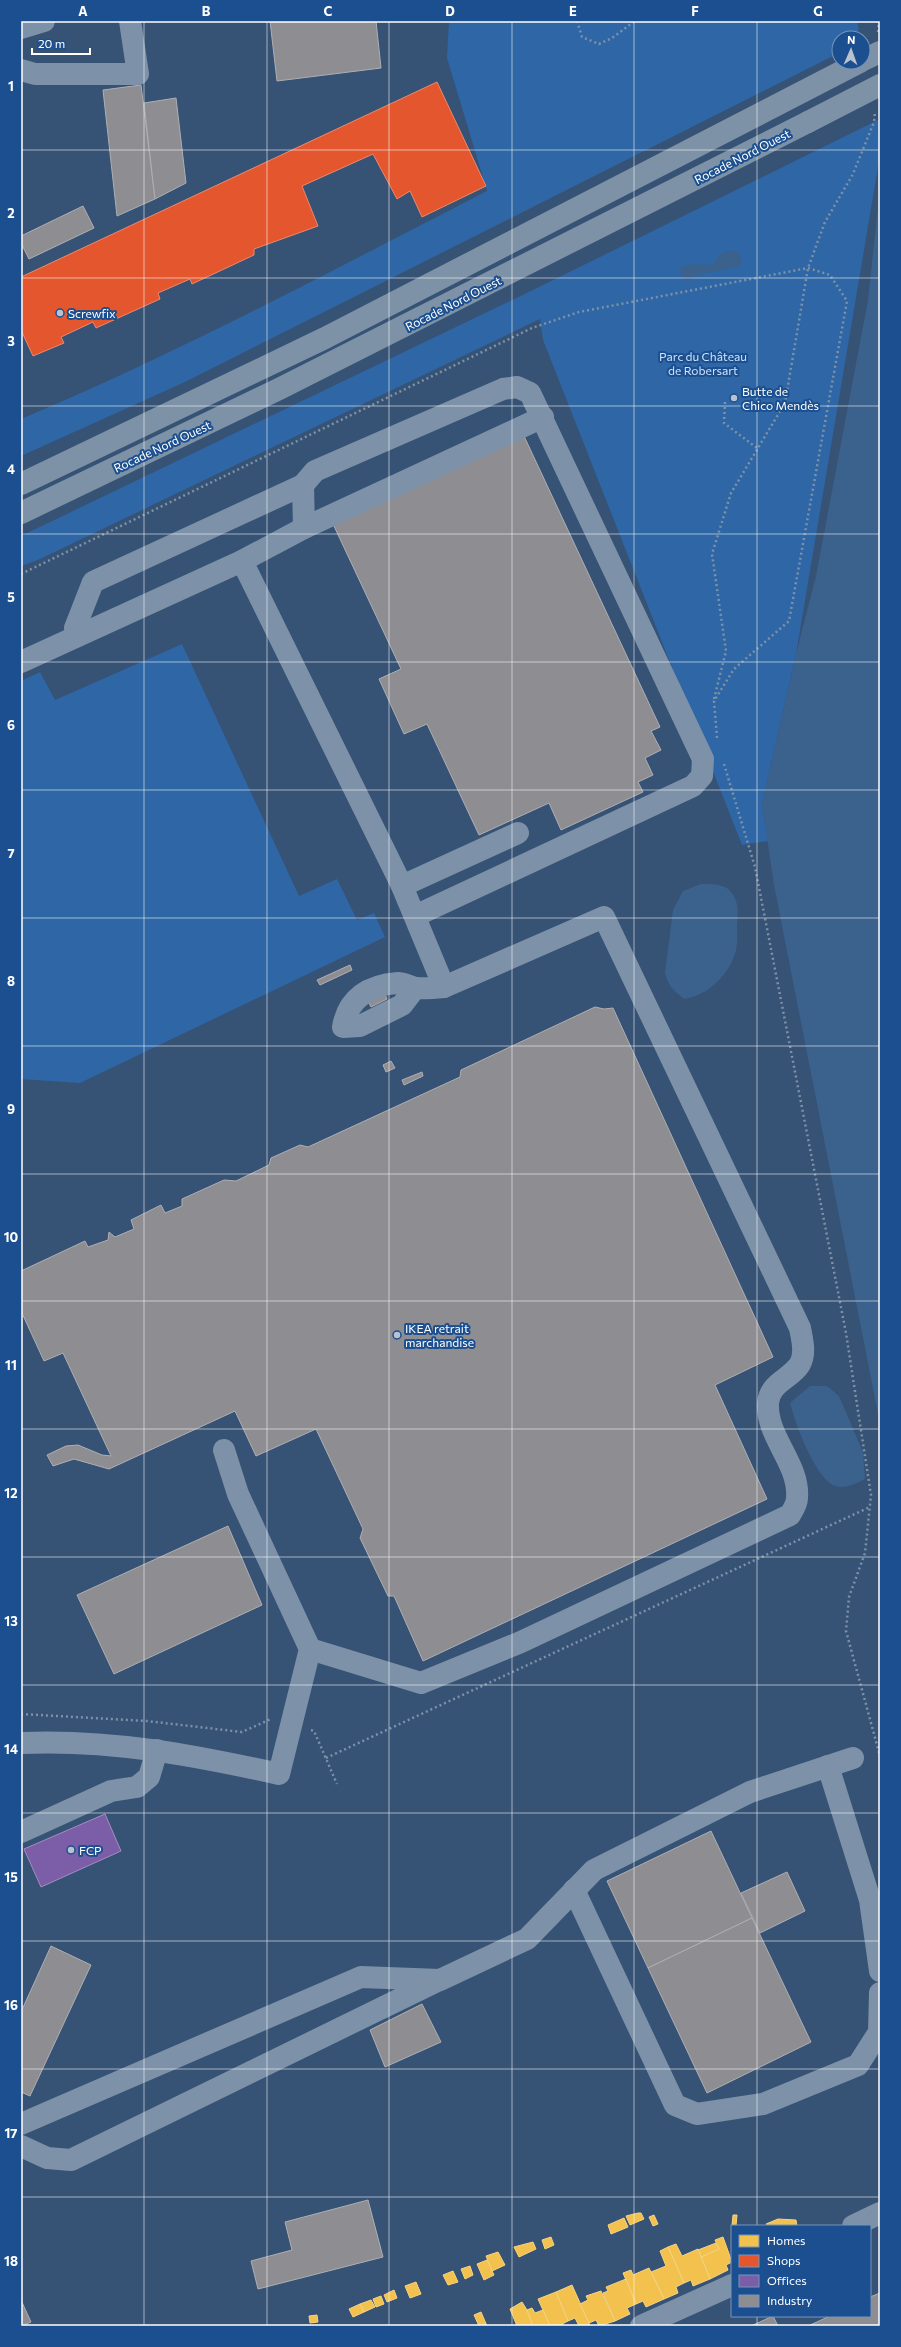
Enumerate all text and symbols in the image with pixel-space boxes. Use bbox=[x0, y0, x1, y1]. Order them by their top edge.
text: A bbox=[78, 3, 88, 19]
text: B bbox=[202, 3, 211, 19]
text: C bbox=[324, 3, 333, 19]
text: D bbox=[445, 3, 455, 19]
text: E bbox=[569, 3, 577, 19]
text: F bbox=[691, 3, 699, 19]
text: G bbox=[813, 3, 823, 19]
scale bar bbox=[32, 30, 90, 56]
north arrow bbox=[831, 30, 871, 70]
text: N bbox=[847, 33, 856, 46]
text: 20 m bbox=[38, 36, 65, 50]
text: 1 bbox=[8, 78, 14, 94]
street label: Rocade Nord Ouest bbox=[692, 126, 792, 186]
text: 2 bbox=[7, 205, 15, 221]
street label: Rocade Nord Ouest bbox=[403, 273, 503, 333]
place label: Screwfix bbox=[68, 306, 116, 320]
marker: Screwfix bbox=[55, 308, 65, 318]
text: 3 bbox=[7, 333, 15, 349]
park label: Parc du Château de Robersart bbox=[659, 349, 747, 377]
place label: Butte de Chico Mendès bbox=[742, 384, 819, 412]
marker: Butte de Chico Mendès bbox=[729, 393, 739, 403]
street label: Rocade Nord Ouest bbox=[111, 417, 213, 475]
text: 4 bbox=[7, 461, 15, 477]
text: 5 bbox=[7, 589, 15, 605]
text: 6 bbox=[7, 717, 15, 733]
text: 7 bbox=[7, 845, 15, 861]
text: 8 bbox=[7, 973, 15, 989]
text: 9 bbox=[7, 1101, 15, 1117]
text: 10 bbox=[4, 1229, 19, 1245]
place label: IKEA retrait marchandise bbox=[405, 1321, 474, 1349]
marker: IKEA retrait marchandise bbox=[392, 1330, 402, 1340]
text: 11 bbox=[5, 1357, 17, 1373]
text: 12 bbox=[4, 1485, 18, 1501]
text: 13 bbox=[4, 1613, 18, 1629]
text: 14 bbox=[4, 1741, 18, 1757]
place label: FCP bbox=[79, 1843, 102, 1857]
marker: FCP bbox=[66, 1845, 76, 1855]
text: 15 bbox=[4, 1869, 18, 1885]
text: 16 bbox=[4, 1997, 18, 2013]
text: 17 bbox=[4, 2125, 18, 2141]
legend bbox=[731, 2225, 871, 2317]
text: Homes bbox=[767, 2233, 805, 2247]
text: 18 bbox=[4, 2253, 18, 2269]
text: Shops bbox=[767, 2253, 801, 2267]
text: Offices bbox=[767, 2273, 807, 2287]
text: Industry bbox=[767, 2293, 812, 2307]

